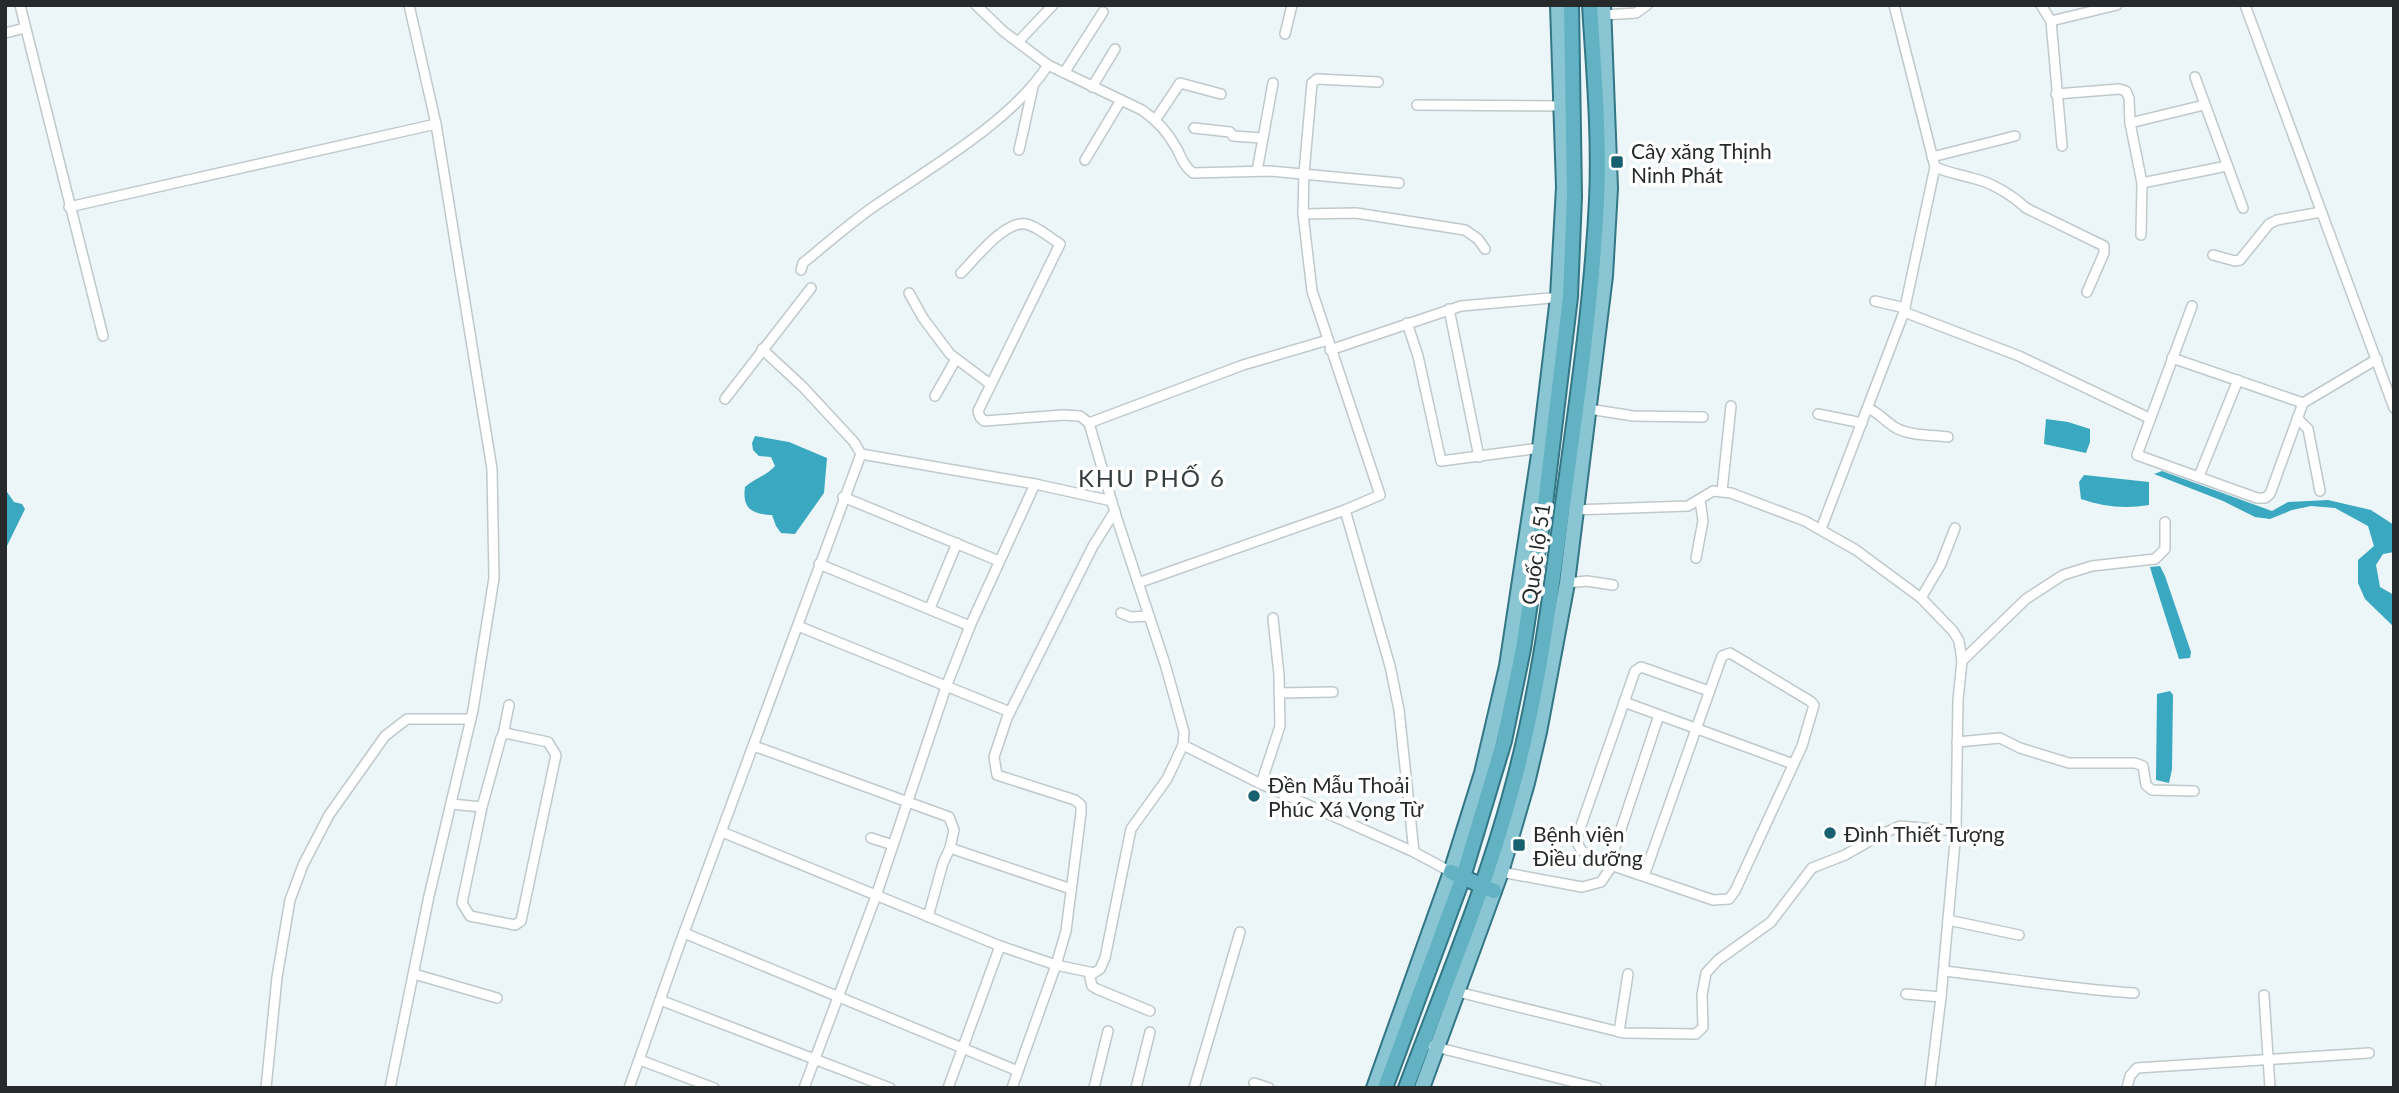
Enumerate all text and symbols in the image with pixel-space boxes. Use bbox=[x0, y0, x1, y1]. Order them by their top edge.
place label: Cây xăng Thịnh Ninh Phát bbox=[1631, 138, 1772, 187]
marker: Cây xăng Thịnh Ninh Phát bbox=[1609, 154, 1625, 170]
district label: KHU PHỐ 6 bbox=[1078, 463, 1226, 492]
street label: Quốc lộ 51 bbox=[1516, 502, 1554, 606]
place label: Đền Mẫu Thoải Phúc Xá Vọng Từ bbox=[1268, 772, 1424, 821]
marker: Đền Mẫu Thoải Phúc Xá Vọng Từ bbox=[1246, 788, 1262, 804]
place label: Bệnh viện Điều dưỡng bbox=[1533, 821, 1643, 870]
place label: Đình Thiết Tượng bbox=[1844, 821, 2004, 846]
marker: Đình Thiết Tượng bbox=[1822, 825, 1838, 841]
marker: Bệnh viện Điều dưỡng bbox=[1511, 837, 1527, 853]

